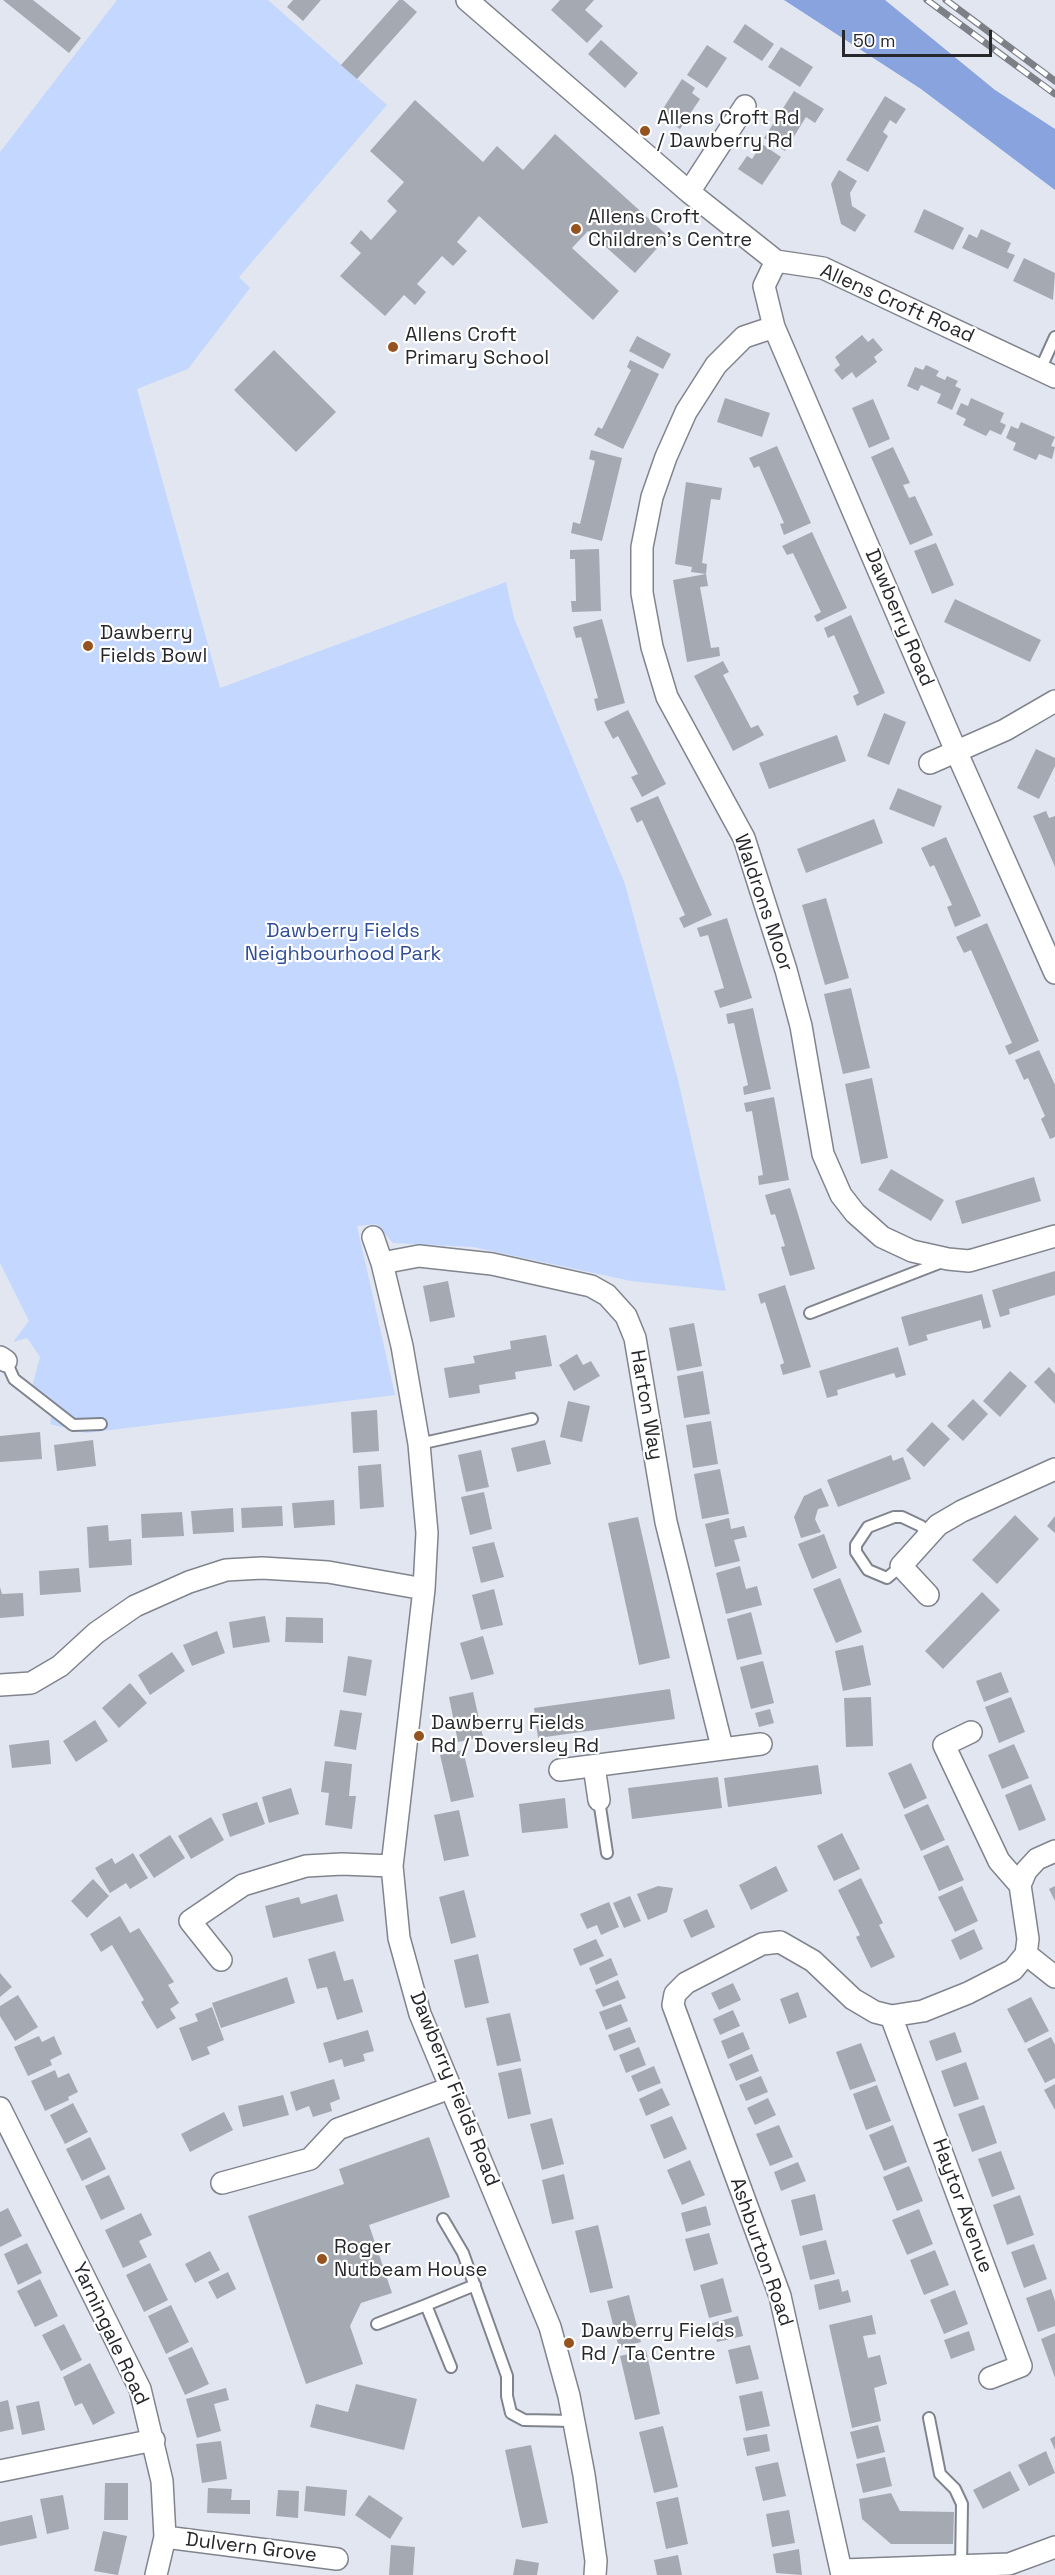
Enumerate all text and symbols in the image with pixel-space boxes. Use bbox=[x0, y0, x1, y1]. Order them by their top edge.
scale bar bbox=[845, 18, 995, 56]
text: 50 m bbox=[853, 29, 895, 52]
place label: Allens Croft Rd / Dawberry Rd bbox=[657, 107, 800, 154]
marker: Allens Croft Rd / Dawberry Rd bbox=[638, 124, 652, 138]
place label: Allens Croft Children's Centre bbox=[588, 206, 752, 253]
marker: Allens Croft Children's Centre bbox=[569, 222, 583, 236]
street label: Allens Croft Road bbox=[816, 259, 978, 349]
place label: Allens Croft Primary School bbox=[405, 324, 549, 371]
marker: Allens Croft Primary School bbox=[386, 340, 400, 354]
street label: Dawberry Road bbox=[859, 546, 939, 690]
place label: Dawberry Fields Bowl bbox=[100, 622, 207, 669]
marker: Dawberry Fields Bowl bbox=[81, 639, 95, 653]
street label: Waldrons Moor bbox=[728, 831, 798, 975]
park label: Dawberry Fields Neighbourhood Park bbox=[245, 920, 441, 967]
street label: Harton Way bbox=[624, 1348, 668, 1462]
place label: Dawberry Fields Rd / Doversley Rd bbox=[431, 1712, 599, 1759]
marker: Dawberry Fields Rd / Doversley Rd bbox=[412, 1729, 426, 1743]
street label: Dawberry Fields Road bbox=[404, 1988, 504, 2190]
street label: Haytor Avenue bbox=[927, 2136, 997, 2276]
street label: Ashburton Road bbox=[724, 2174, 798, 2330]
place label: Roger Nutbeam House bbox=[334, 2236, 487, 2283]
marker: Roger Nutbeam House bbox=[315, 2252, 329, 2266]
street label: Yarningale Road bbox=[67, 2259, 153, 2409]
place label: Dawberry Fields Rd / Ta Centre bbox=[581, 2320, 735, 2367]
marker: Dawberry Fields Rd / Ta Centre bbox=[562, 2336, 576, 2350]
street label: Dulvern Grove bbox=[184, 2528, 318, 2568]

